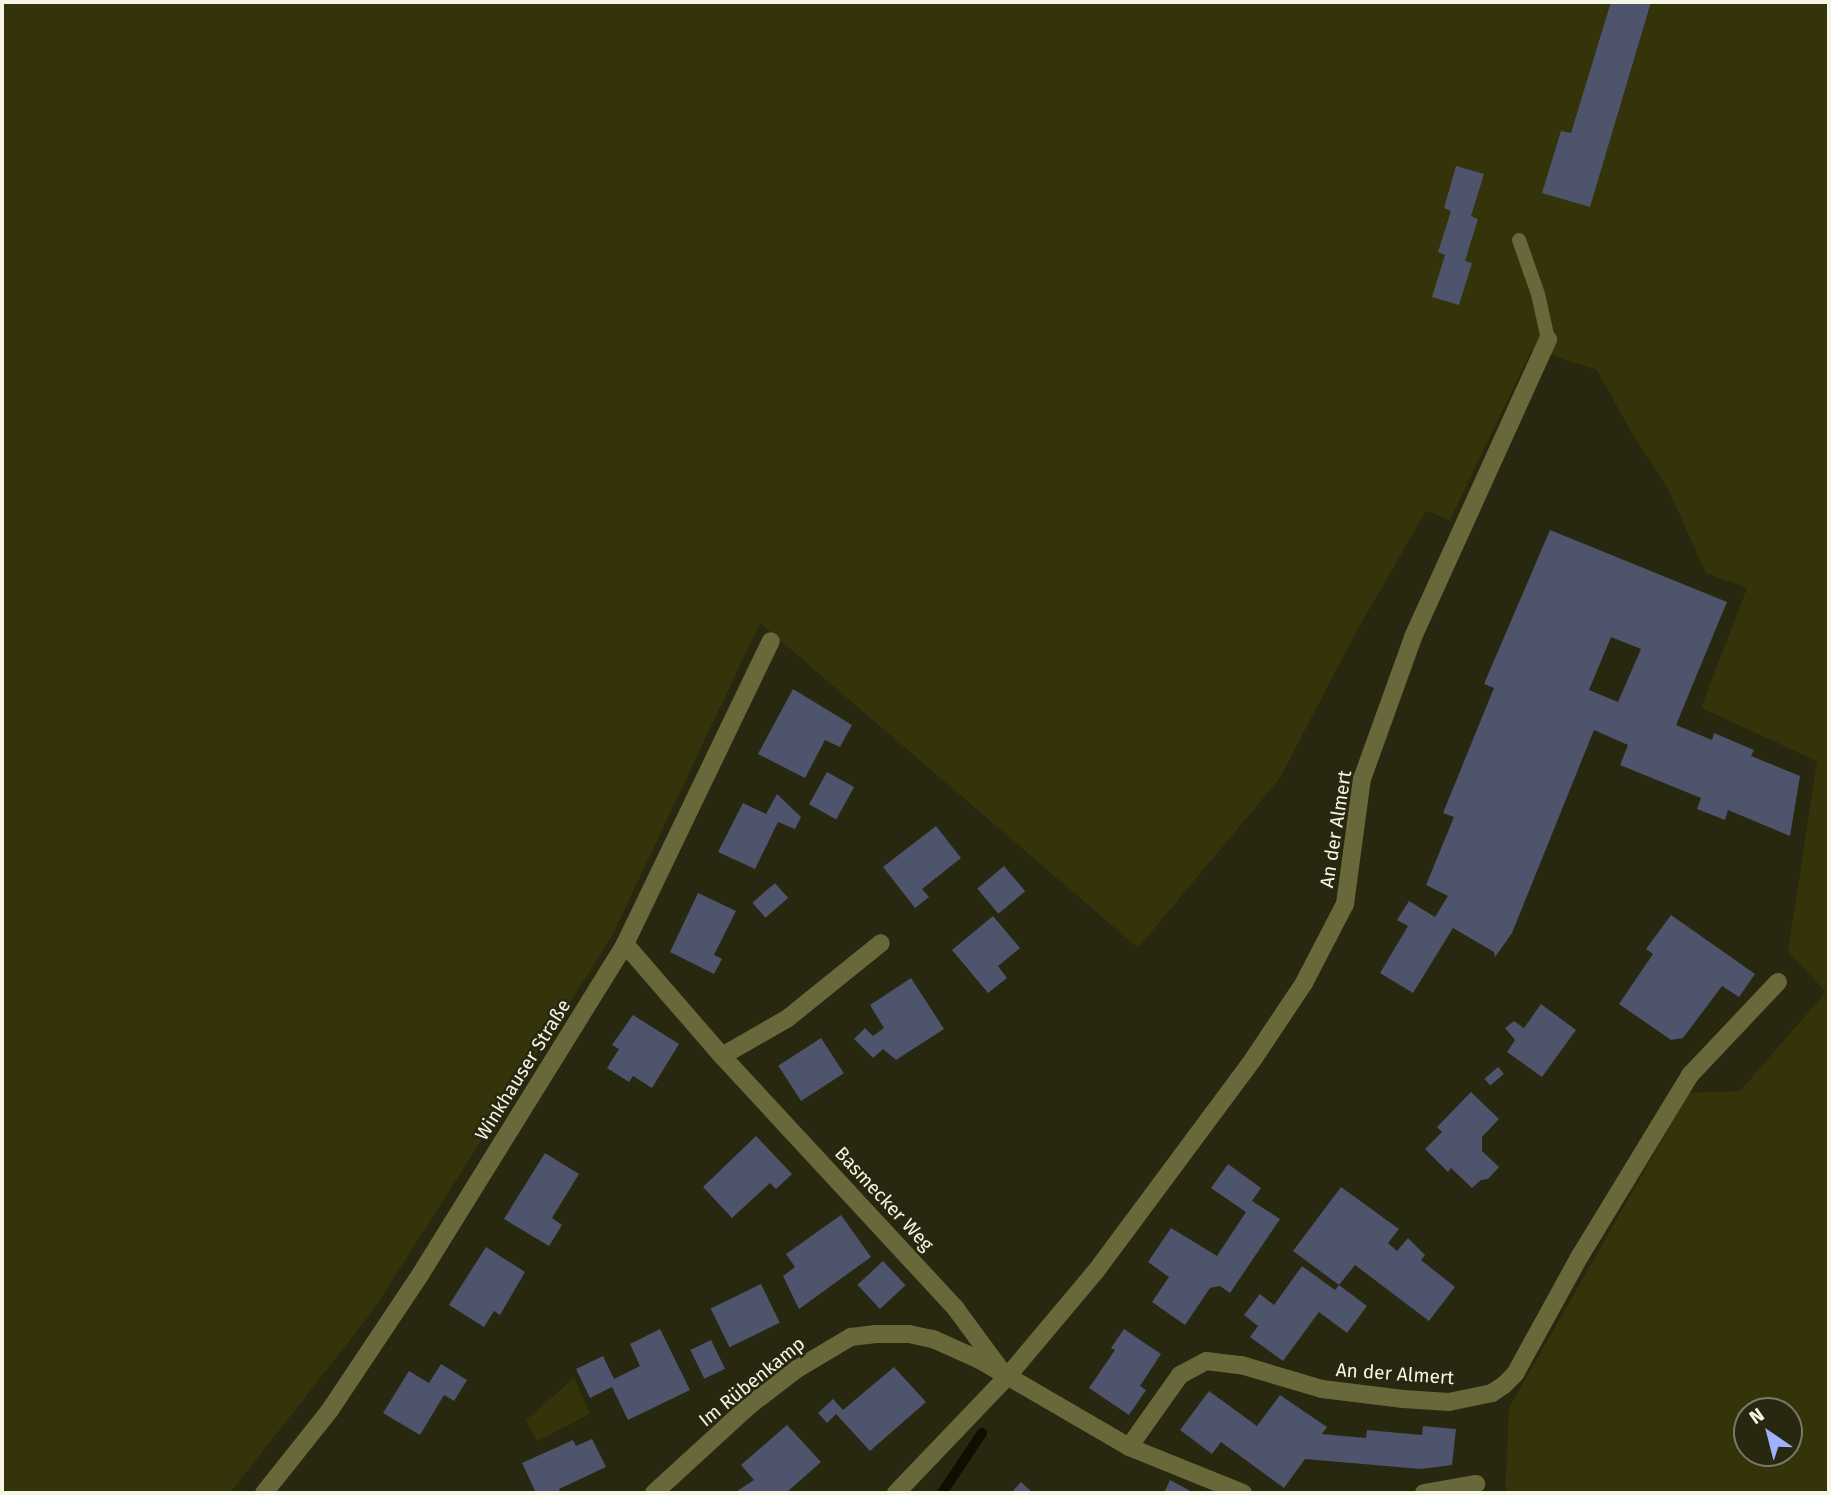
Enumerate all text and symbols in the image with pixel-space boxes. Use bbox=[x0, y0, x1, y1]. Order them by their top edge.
street label: An der Almert bbox=[1315, 769, 1357, 889]
street label: Winkhauser Straße bbox=[470, 995, 576, 1145]
street label: Basmecker Weg bbox=[830, 1142, 938, 1256]
street label: Im Rübenkamp bbox=[694, 1332, 810, 1432]
street label: An der Almert bbox=[1335, 1358, 1455, 1390]
north arrow bbox=[1733, 1397, 1803, 1467]
text: N bbox=[1745, 1403, 1769, 1429]

